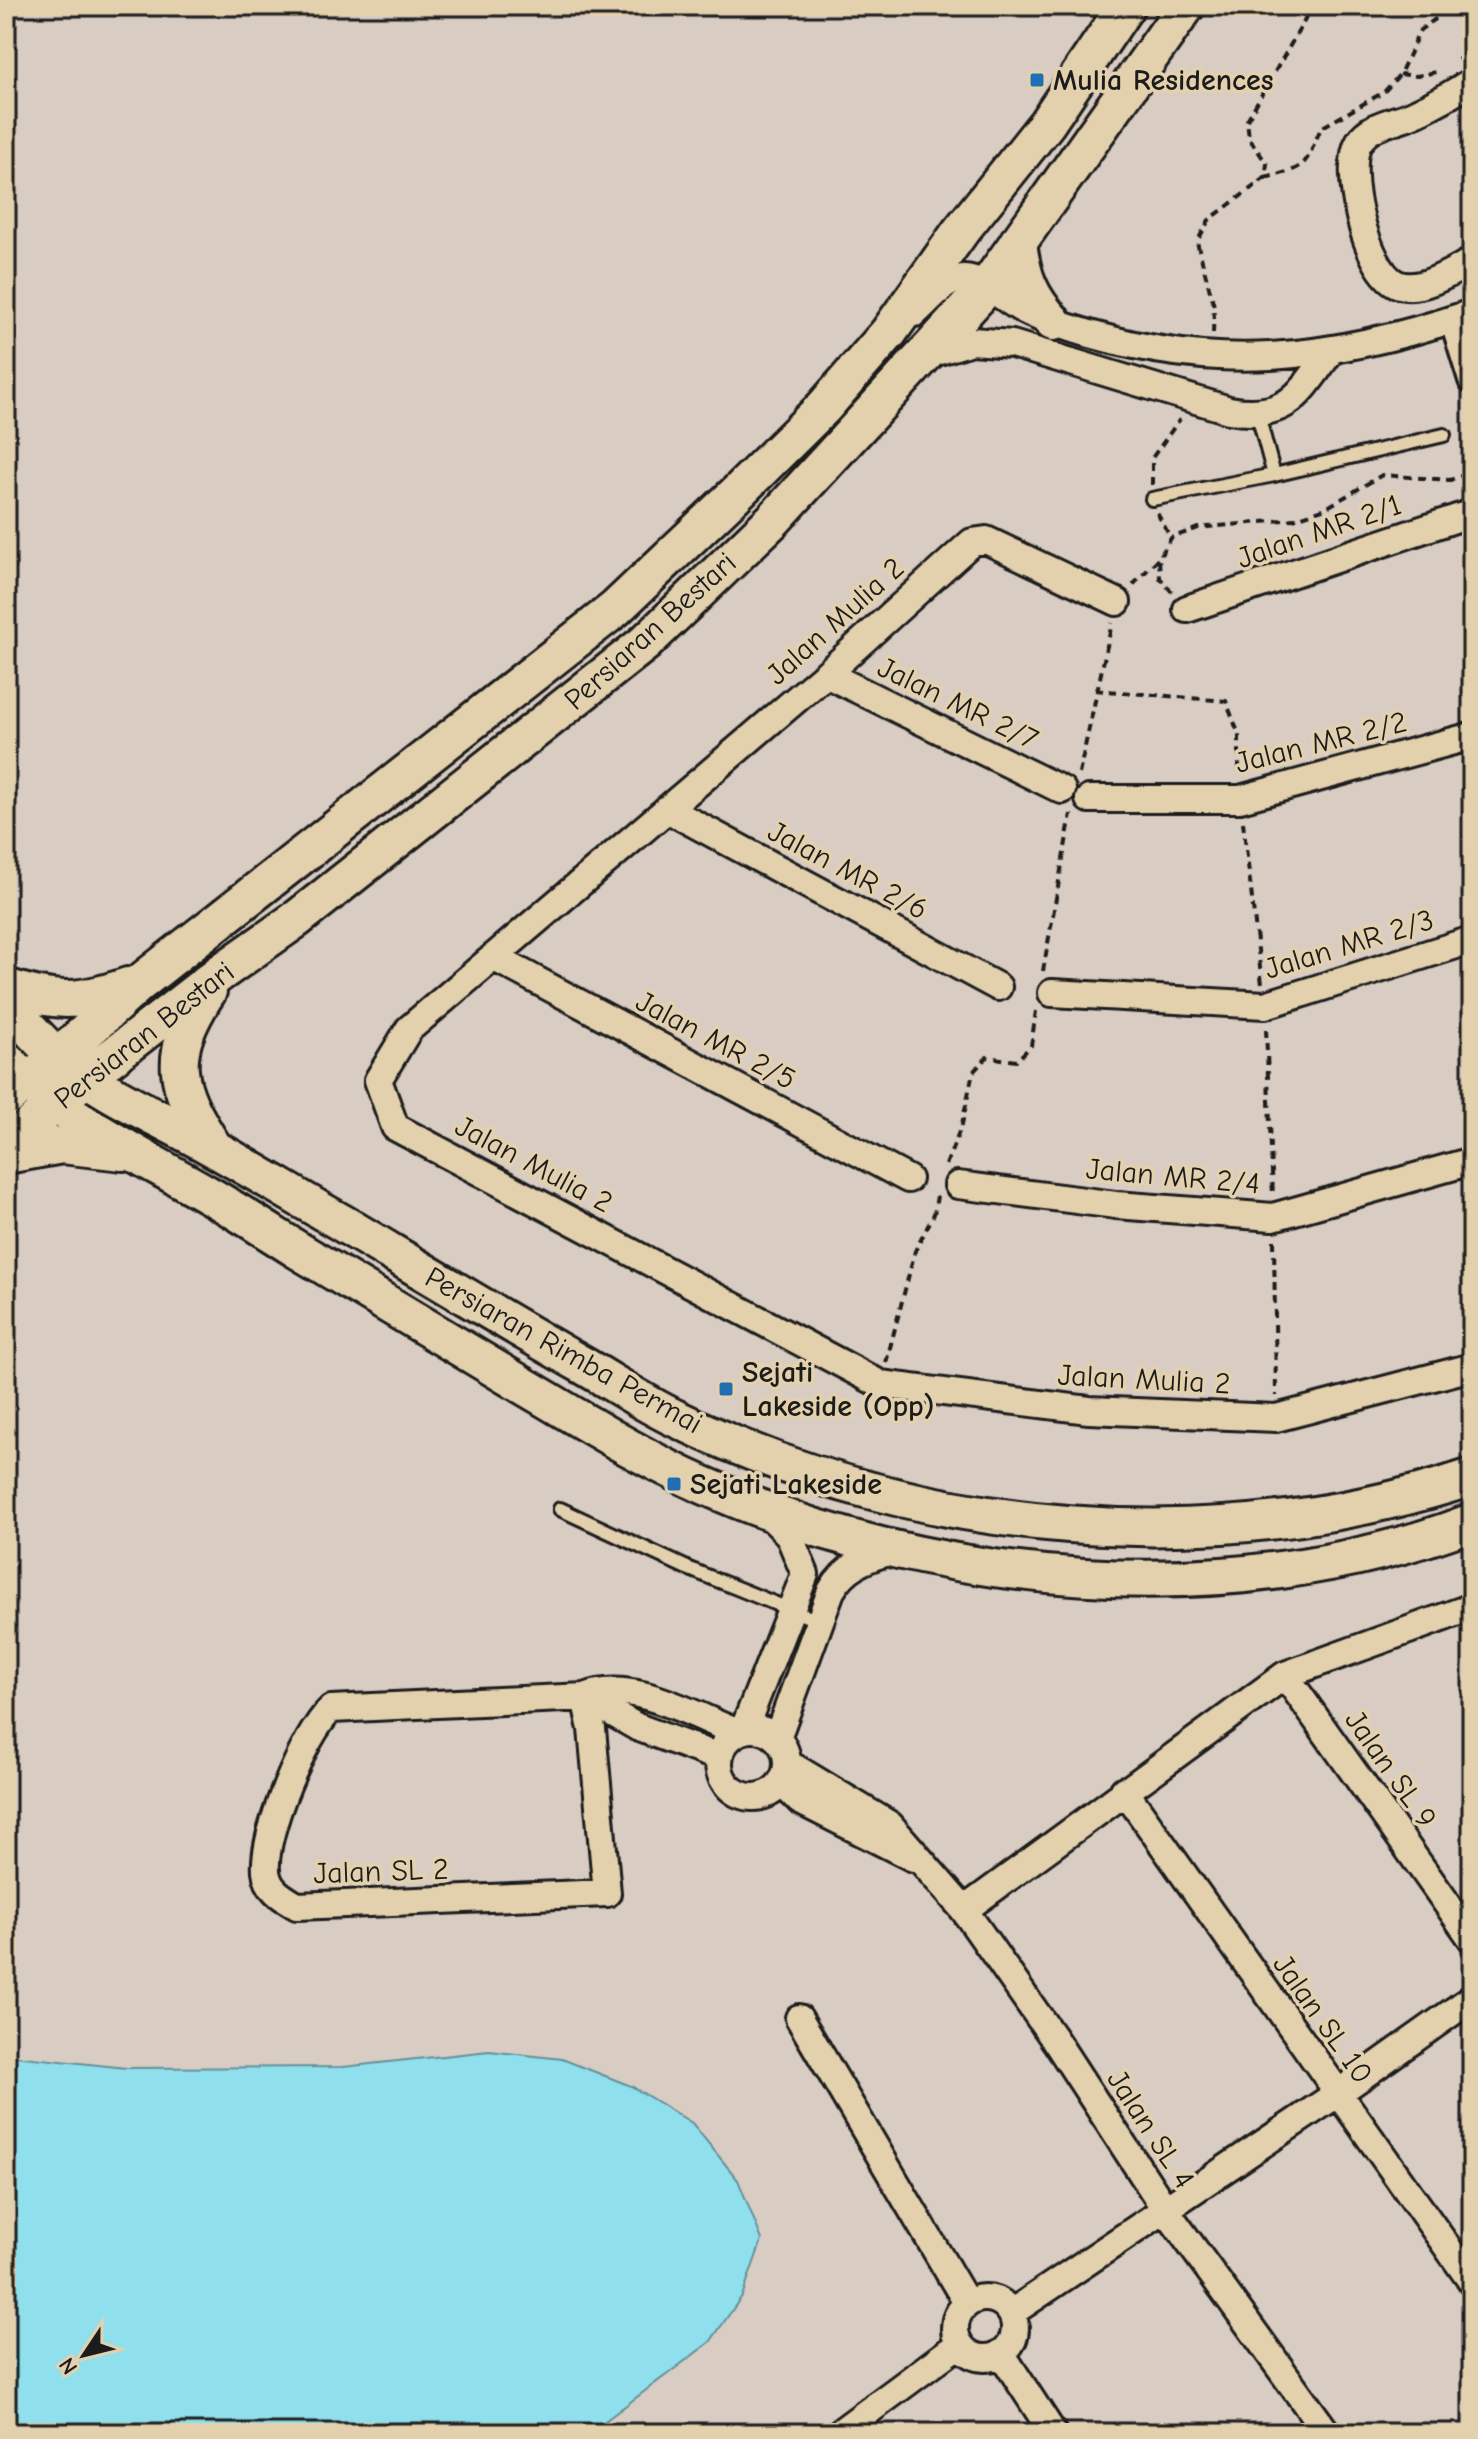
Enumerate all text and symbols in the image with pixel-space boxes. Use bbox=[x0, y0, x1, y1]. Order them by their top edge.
place label: Mulia Residences bbox=[1053, 63, 1274, 98]
marker: Mulia Residences bbox=[1028, 71, 1046, 89]
street label: Jalan MR 2/1 bbox=[1232, 487, 1406, 576]
street label: Persiaran Bestari bbox=[557, 545, 743, 718]
street label: Jalan Mulia 2 bbox=[759, 551, 911, 692]
street label: Jalan MR 2/7 bbox=[872, 650, 1044, 757]
street label: Jalan MR 2/2 bbox=[1232, 704, 1410, 781]
street label: Jalan MR 2/6 bbox=[762, 814, 934, 927]
street label: Jalan MR 2/3 bbox=[1260, 902, 1438, 987]
street label: Persiaran Bestari bbox=[47, 954, 241, 1117]
street label: Jalan MR 2/5 bbox=[630, 984, 802, 1097]
street label: Jalan Mulia 2 bbox=[449, 1108, 618, 1220]
street label: Jalan MR 2/4 bbox=[1085, 1151, 1261, 1202]
street label: Persiaran Rimba Permai bbox=[419, 1260, 708, 1441]
place label: Sejati Lakeside (Opp) bbox=[742, 1355, 934, 1424]
street label: Jalan Mulia 2 bbox=[1057, 1357, 1231, 1401]
marker: Sejati Lakeside (Opp) bbox=[717, 1380, 735, 1398]
place label: Sejati Lakeside bbox=[690, 1467, 882, 1502]
marker: Sejati Lakeside bbox=[665, 1475, 683, 1493]
street label: Jalan SL 9 bbox=[1337, 1704, 1444, 1835]
street label: Jalan SL 2 bbox=[313, 1852, 449, 1891]
street label: Jalan SL 10 bbox=[1265, 1948, 1380, 2091]
street label: Jalan SL 4 bbox=[1099, 2064, 1202, 2195]
north arrow bbox=[44, 2315, 124, 2395]
text: N bbox=[54, 2353, 83, 2379]

